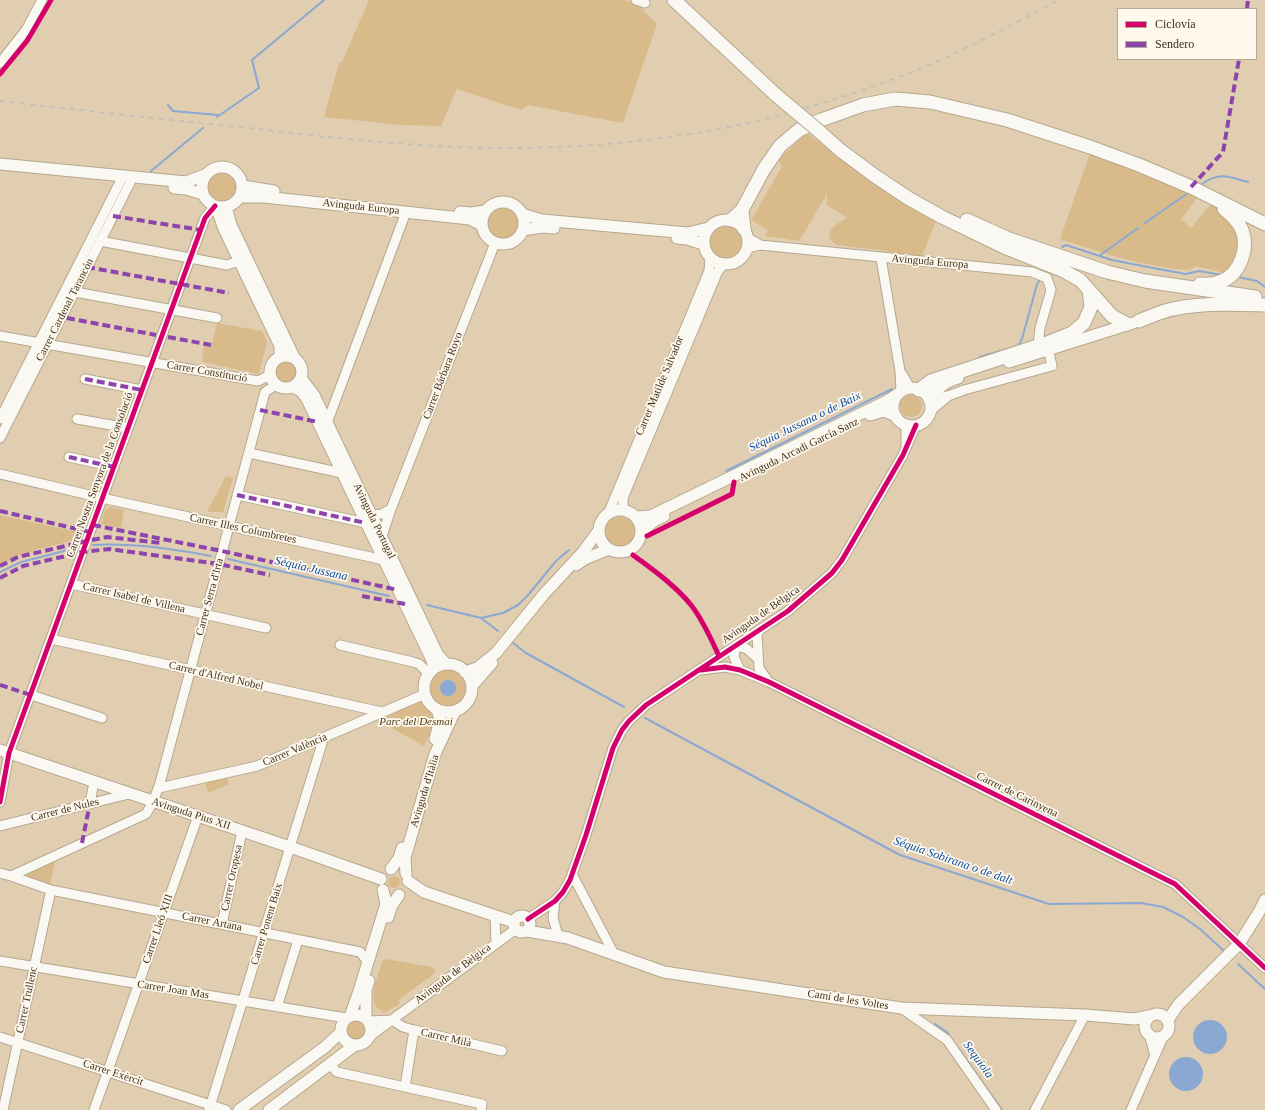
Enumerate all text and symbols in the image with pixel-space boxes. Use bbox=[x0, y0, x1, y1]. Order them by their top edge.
legend bbox=[1117, 8, 1257, 60]
text: Ciclovía bbox=[1155, 17, 1196, 31]
text: Sendero bbox=[1155, 37, 1194, 51]
street label: Avinguda Europa bbox=[322, 196, 400, 218]
street label: Avinguda Europa bbox=[891, 252, 969, 272]
street label: Carrer Cardenal Tarancón bbox=[33, 256, 97, 364]
street label: Carrer Bárbara Royo bbox=[420, 331, 466, 421]
street label: Carrer Matilde Salvador bbox=[633, 334, 687, 438]
street label: Carrer Constitució bbox=[166, 358, 248, 386]
water label: Séquia Jussana o de Baix bbox=[747, 389, 863, 455]
street label: Carrer Nostra Senyora de la Consolació bbox=[64, 391, 136, 559]
street label: Avinguda Arcadi García Sanz bbox=[737, 415, 861, 485]
street label: Avinguda Portugal bbox=[350, 481, 398, 561]
street label: Carrer Illes Columbretes bbox=[188, 511, 298, 547]
water label: Séquia Jussana bbox=[273, 554, 349, 584]
street label: Carrer Serra d'Irta bbox=[193, 557, 227, 637]
street label: Carrer Isabel de Villena bbox=[82, 580, 186, 616]
street label: Avinguda de Bèlgica bbox=[720, 583, 802, 647]
street label: Carrer d'Alfred Nobel bbox=[167, 659, 265, 693]
park label: Parc del Desmai bbox=[379, 715, 453, 729]
street label: Carrer València bbox=[261, 731, 329, 769]
street label: Avinguda d'Itàlia bbox=[408, 753, 442, 829]
street label: Carrer de Carinyena bbox=[974, 770, 1060, 820]
street label: Carrer de Nules bbox=[30, 795, 100, 825]
street label: Avinguda Pius XII bbox=[150, 795, 232, 833]
water label: Séquia Sobirana o de dalt bbox=[892, 834, 1014, 888]
street label: Carrer Oropesa bbox=[219, 844, 245, 912]
street label: Carrer Ponent Baix bbox=[248, 881, 286, 967]
street label: Carrer Lleó XIII bbox=[140, 892, 176, 966]
street label: Carrer Artana bbox=[181, 910, 243, 934]
street label: Avinguda de Bèlgica bbox=[412, 941, 494, 1007]
street label: Carrer Trullenc bbox=[14, 966, 40, 1034]
street label: Carrer Joan Mas bbox=[136, 978, 210, 1002]
street label: Camí de les Voltes bbox=[806, 987, 890, 1013]
street label: Carrer Milà bbox=[419, 1026, 473, 1050]
water label: Sequiola bbox=[960, 1039, 996, 1081]
street label: Carrer Exèrcit bbox=[81, 1057, 145, 1089]

